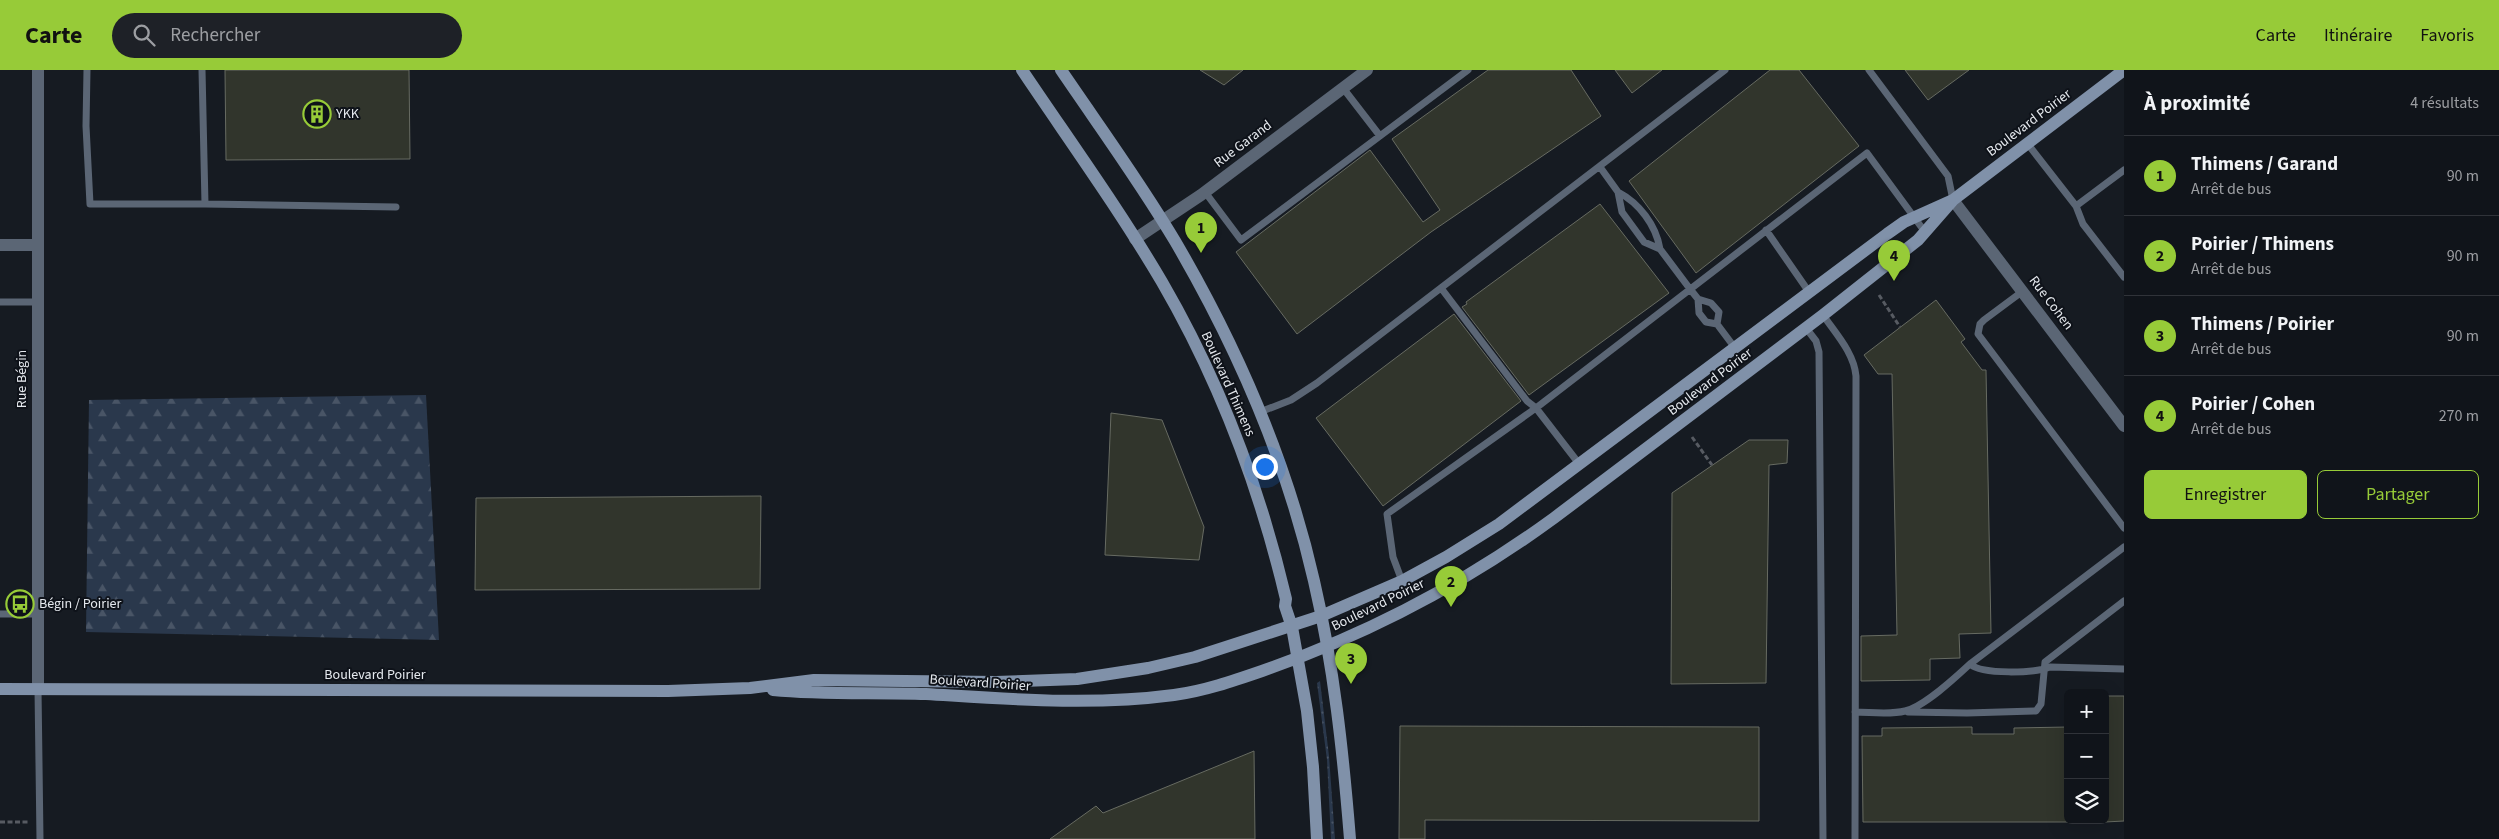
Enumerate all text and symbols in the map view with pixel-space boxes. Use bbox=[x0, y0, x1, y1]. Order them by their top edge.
search box bbox=[112, 13, 462, 58]
text: Carte bbox=[25, 18, 82, 53]
icon: search bbox=[130, 21, 158, 49]
text: Rechercher bbox=[170, 22, 260, 49]
text: Carte bbox=[2256, 23, 2296, 48]
text: Itinéraire bbox=[2324, 23, 2392, 48]
text: Favoris bbox=[2420, 23, 2474, 48]
street label: Boulevard Poirier bbox=[1983, 84, 2076, 161]
text: À proximité bbox=[2144, 88, 2250, 118]
text: 4 résultats bbox=[2410, 92, 2479, 114]
building icon: YKK bbox=[302, 99, 332, 129]
place label: YKK bbox=[335, 104, 360, 124]
street label: Rue Garand bbox=[1210, 116, 1276, 172]
text: Thimens / Garand bbox=[2191, 151, 2338, 178]
text: 1 bbox=[2156, 165, 2164, 187]
text: 90 m bbox=[2447, 165, 2479, 187]
text: Arrêt de bus bbox=[2191, 178, 2271, 200]
pin: 1 bbox=[1185, 212, 1217, 253]
text: Poirier / Thimens bbox=[2191, 231, 2334, 258]
pin: 4 bbox=[1878, 240, 1910, 281]
text: 2 bbox=[2156, 245, 2164, 267]
text: 90 m bbox=[2447, 245, 2479, 267]
text: Arrêt de bus bbox=[2191, 258, 2271, 280]
street label: Rue Cohen bbox=[2024, 272, 2078, 334]
text: Thimens / Poirier bbox=[2191, 311, 2334, 338]
text: 3 bbox=[2156, 325, 2164, 347]
text: 90 m bbox=[2447, 325, 2479, 347]
street label: Boulevard Thimens bbox=[1196, 328, 1260, 440]
text: Arrêt de bus bbox=[2191, 338, 2271, 360]
street label: Boulevard Poirier bbox=[1664, 343, 1757, 420]
street label: Rue Bégin bbox=[12, 350, 32, 408]
text: Poirier / Cohen bbox=[2191, 391, 2315, 418]
text: 4 bbox=[2156, 405, 2164, 427]
text: 270 m bbox=[2439, 405, 2479, 427]
text: Arrêt de bus bbox=[2191, 418, 2271, 440]
your location bbox=[1252, 454, 1278, 480]
button: Enregistrer bbox=[2144, 470, 2307, 519]
button: Partager bbox=[2317, 470, 2479, 519]
pin: 2 bbox=[1435, 566, 1467, 607]
street label: Boulevard Poirier bbox=[1328, 574, 1428, 636]
bus stop icon: Bégin / Poirier bbox=[5, 589, 35, 619]
place label: Bégin / Poirier bbox=[39, 594, 122, 614]
pin: 3 bbox=[1335, 643, 1367, 684]
street label: Boulevard Poirier bbox=[324, 665, 426, 685]
street label: Boulevard Poirier bbox=[929, 669, 1031, 697]
map controls bbox=[2064, 689, 2109, 824]
button: + bbox=[2064, 689, 2109, 734]
button: − bbox=[2064, 734, 2109, 779]
button: layers bbox=[2064, 779, 2109, 824]

